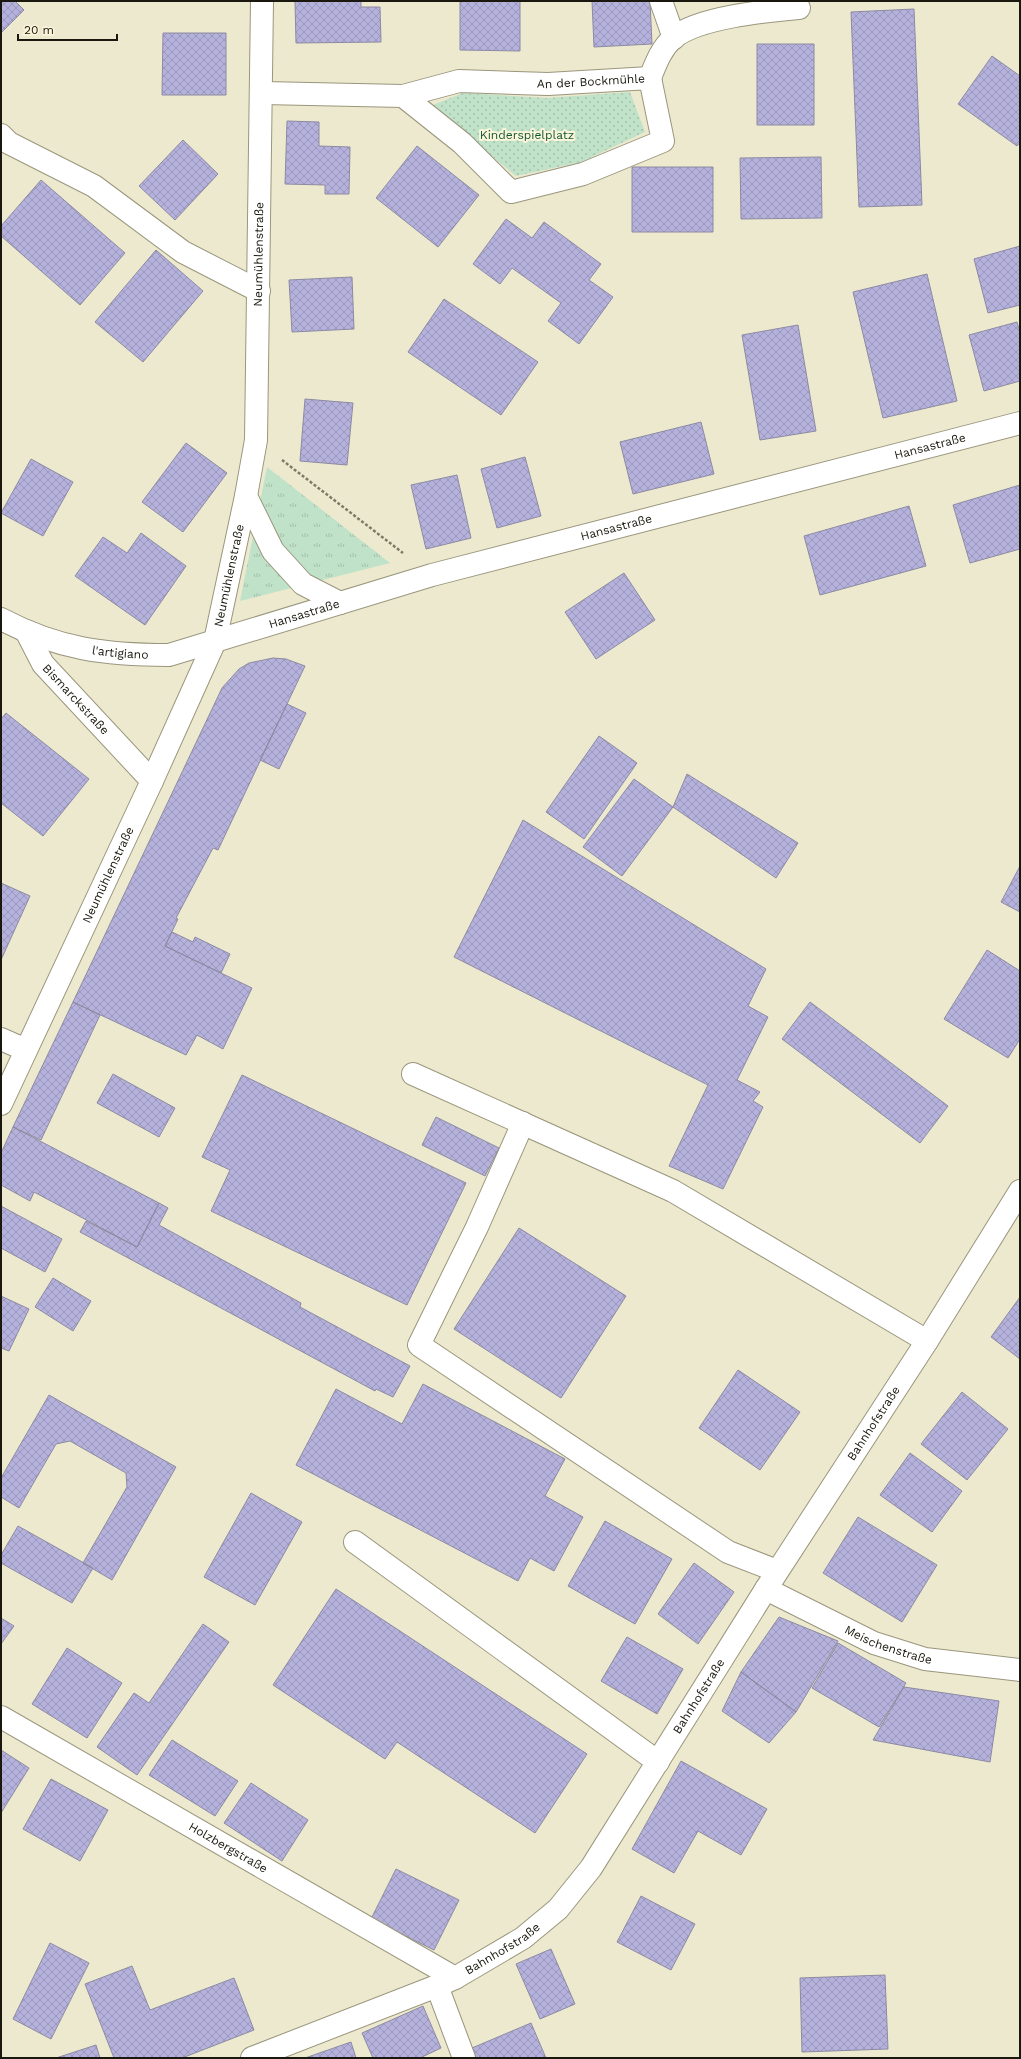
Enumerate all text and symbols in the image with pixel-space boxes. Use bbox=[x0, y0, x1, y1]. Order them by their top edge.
scale bar bbox=[18, 16, 117, 42]
text: 20 m bbox=[24, 23, 54, 37]
street label: An der Bockmühle bbox=[537, 71, 645, 91]
park label: Kinderspielplatz bbox=[480, 128, 574, 142]
street label: Neumühlenstraße bbox=[251, 202, 266, 307]
street label: Hansastraße bbox=[893, 430, 967, 462]
street label: Hansastraße bbox=[579, 511, 654, 543]
street label: Neumühlenstraße bbox=[211, 523, 247, 628]
street label: Hansastraße bbox=[267, 597, 341, 631]
street label: l'artigiano bbox=[91, 643, 149, 662]
street label: Bismarckstraße bbox=[40, 661, 112, 737]
street label: Neumühlenstraße bbox=[80, 824, 137, 925]
street label: Bahnhofstraße bbox=[844, 1383, 903, 1463]
street label: Meischenstraße bbox=[842, 1622, 933, 1667]
street label: Bahnhofstraße bbox=[670, 1656, 728, 1736]
street label: Holzbergstraße bbox=[186, 1819, 270, 1876]
street label: Bahnhofstraße bbox=[462, 1920, 543, 1978]

